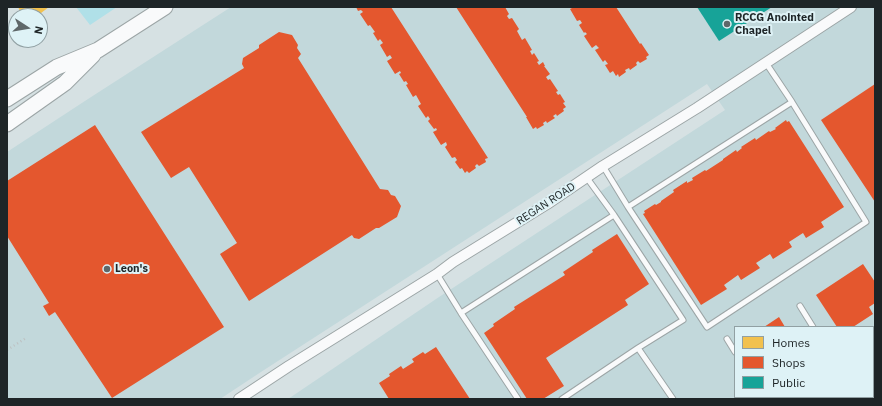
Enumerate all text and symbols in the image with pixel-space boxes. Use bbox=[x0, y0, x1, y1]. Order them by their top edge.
north arrow bbox=[8, 8, 48, 48]
place label: RCCG Anointed Chapel bbox=[735, 11, 814, 37]
marker: RCCG Anointed Chapel bbox=[722, 19, 732, 29]
text: N bbox=[31, 25, 46, 36]
street label: REGAN ROAD bbox=[514, 180, 578, 228]
place label: Leon's bbox=[115, 262, 148, 276]
marker: Leon's bbox=[102, 264, 112, 274]
legend bbox=[734, 326, 874, 398]
text: Homes bbox=[772, 335, 810, 350]
text: Shops bbox=[772, 355, 805, 370]
text: Public bbox=[772, 375, 805, 390]

